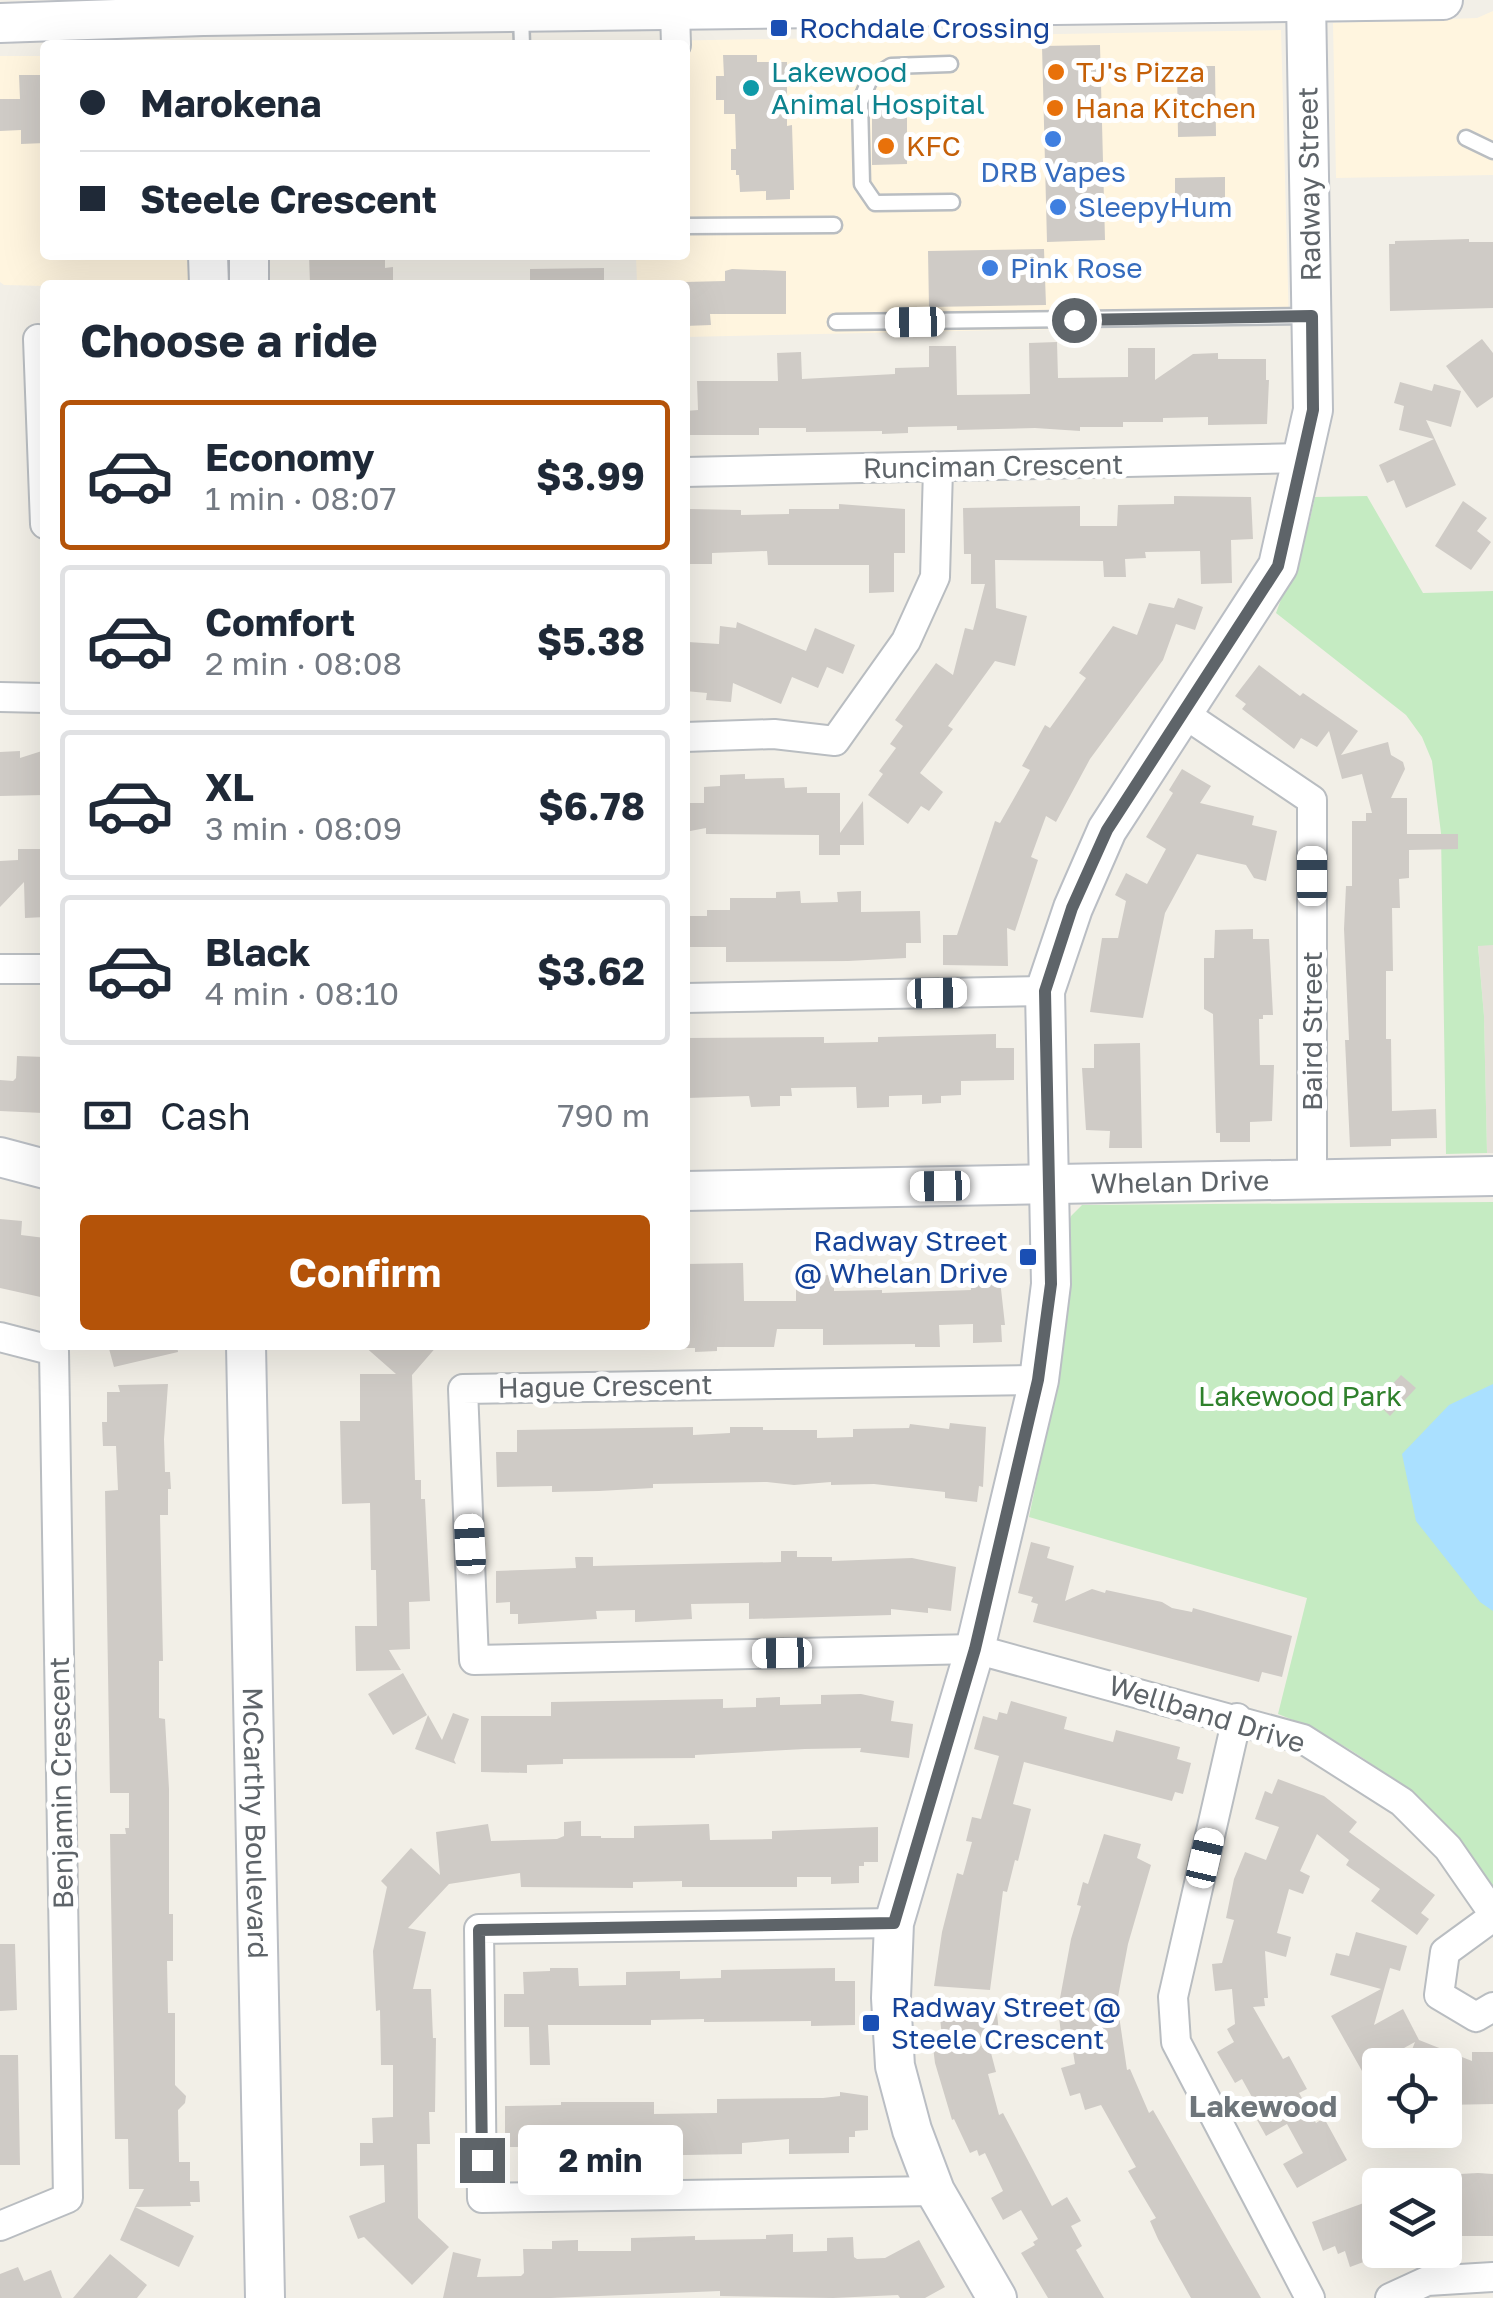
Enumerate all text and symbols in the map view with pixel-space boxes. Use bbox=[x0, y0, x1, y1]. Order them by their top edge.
place label: Rochdale Crossing bbox=[799, 11, 1050, 44]
marker: Rochdale Crossing bbox=[768, 17, 790, 39]
place label: Lakewood Animal Hospital bbox=[771, 55, 985, 120]
place label: TJ's Pizza bbox=[1076, 55, 1205, 88]
marker: TJ's Pizza bbox=[1045, 61, 1067, 83]
marker: Lakewood Animal Hospital bbox=[740, 77, 762, 99]
text: Marokena bbox=[140, 80, 322, 125]
street label: Radway Street bbox=[1290, 86, 1327, 282]
place label: Hana Kitchen bbox=[1075, 91, 1256, 124]
marker: Hana Kitchen bbox=[1044, 97, 1066, 119]
marker: DRB Vapes bbox=[1042, 128, 1064, 150]
place label: KFC bbox=[906, 129, 961, 162]
marker: KFC bbox=[875, 135, 897, 157]
place label: DRB Vapes bbox=[980, 155, 1126, 188]
text: Steele Crescent bbox=[140, 176, 437, 221]
place label: SleepyHum bbox=[1078, 190, 1232, 223]
marker: SleepyHum bbox=[1047, 196, 1069, 218]
place label: Pink Rose bbox=[1010, 251, 1143, 284]
marker: Pink Rose bbox=[979, 257, 1001, 279]
route start bbox=[1052, 298, 1097, 343]
car bbox=[885, 306, 945, 338]
text: Choose a ride bbox=[80, 313, 378, 367]
icon: car bbox=[85, 430, 175, 520]
text: Economy bbox=[205, 434, 374, 479]
street label: Runciman Crescent bbox=[862, 447, 1124, 484]
text: $3.99 bbox=[536, 453, 645, 498]
text: 1 min · 08:07 bbox=[205, 479, 396, 517]
icon: car bbox=[85, 595, 175, 685]
text: Comfort bbox=[205, 599, 355, 644]
text: $5.38 bbox=[537, 618, 645, 663]
text: 2 min · 08:08 bbox=[205, 644, 402, 682]
icon: car bbox=[85, 760, 175, 850]
text: XL bbox=[205, 764, 254, 809]
text: $6.78 bbox=[538, 783, 645, 828]
text: 3 min · 08:09 bbox=[205, 809, 402, 847]
car bbox=[1297, 846, 1327, 906]
icon: car bbox=[85, 925, 175, 1015]
text: Black bbox=[205, 929, 310, 974]
text: $3.62 bbox=[537, 948, 645, 993]
street label: Baird Street bbox=[1295, 951, 1328, 1111]
text: 4 min · 08:10 bbox=[205, 974, 399, 1012]
car bbox=[907, 977, 967, 1009]
icon: cash bbox=[80, 1088, 135, 1143]
text: Cash bbox=[160, 1093, 251, 1138]
text: 790 m bbox=[558, 1096, 650, 1134]
street label: Whelan Drive bbox=[1090, 1163, 1270, 1199]
car bbox=[910, 1170, 970, 1202]
button: Confirm bbox=[80, 1215, 650, 1330]
place label: Radway Street @ Whelan Drive bbox=[794, 1224, 1008, 1289]
marker: Radway Street @ Whelan Drive bbox=[1017, 1246, 1039, 1268]
street label: Hague Crescent bbox=[497, 1367, 713, 1404]
park label: Lakewood Park bbox=[1198, 1379, 1402, 1412]
car bbox=[453, 1513, 487, 1575]
car bbox=[752, 1637, 812, 1669]
street label: Benjamin Crescent bbox=[42, 1657, 79, 1910]
street label: Wellband Drive bbox=[1105, 1668, 1309, 1759]
street label: McCarthy Boulevard bbox=[237, 1687, 275, 1959]
car bbox=[1184, 1825, 1226, 1891]
place label: Radway Street @ Steele Crescent bbox=[891, 1990, 1121, 2055]
marker: Radway Street @ Steele Crescent bbox=[860, 2012, 882, 2034]
map controls bbox=[1362, 2048, 1462, 2268]
button: locate bbox=[1362, 2048, 1462, 2148]
district label: Lakewood bbox=[1189, 2088, 1337, 2124]
callout: 2 min bbox=[517, 2125, 682, 2195]
route end bbox=[460, 2138, 505, 2183]
text: 2 min bbox=[559, 2141, 642, 2179]
button: layers bbox=[1362, 2168, 1462, 2268]

